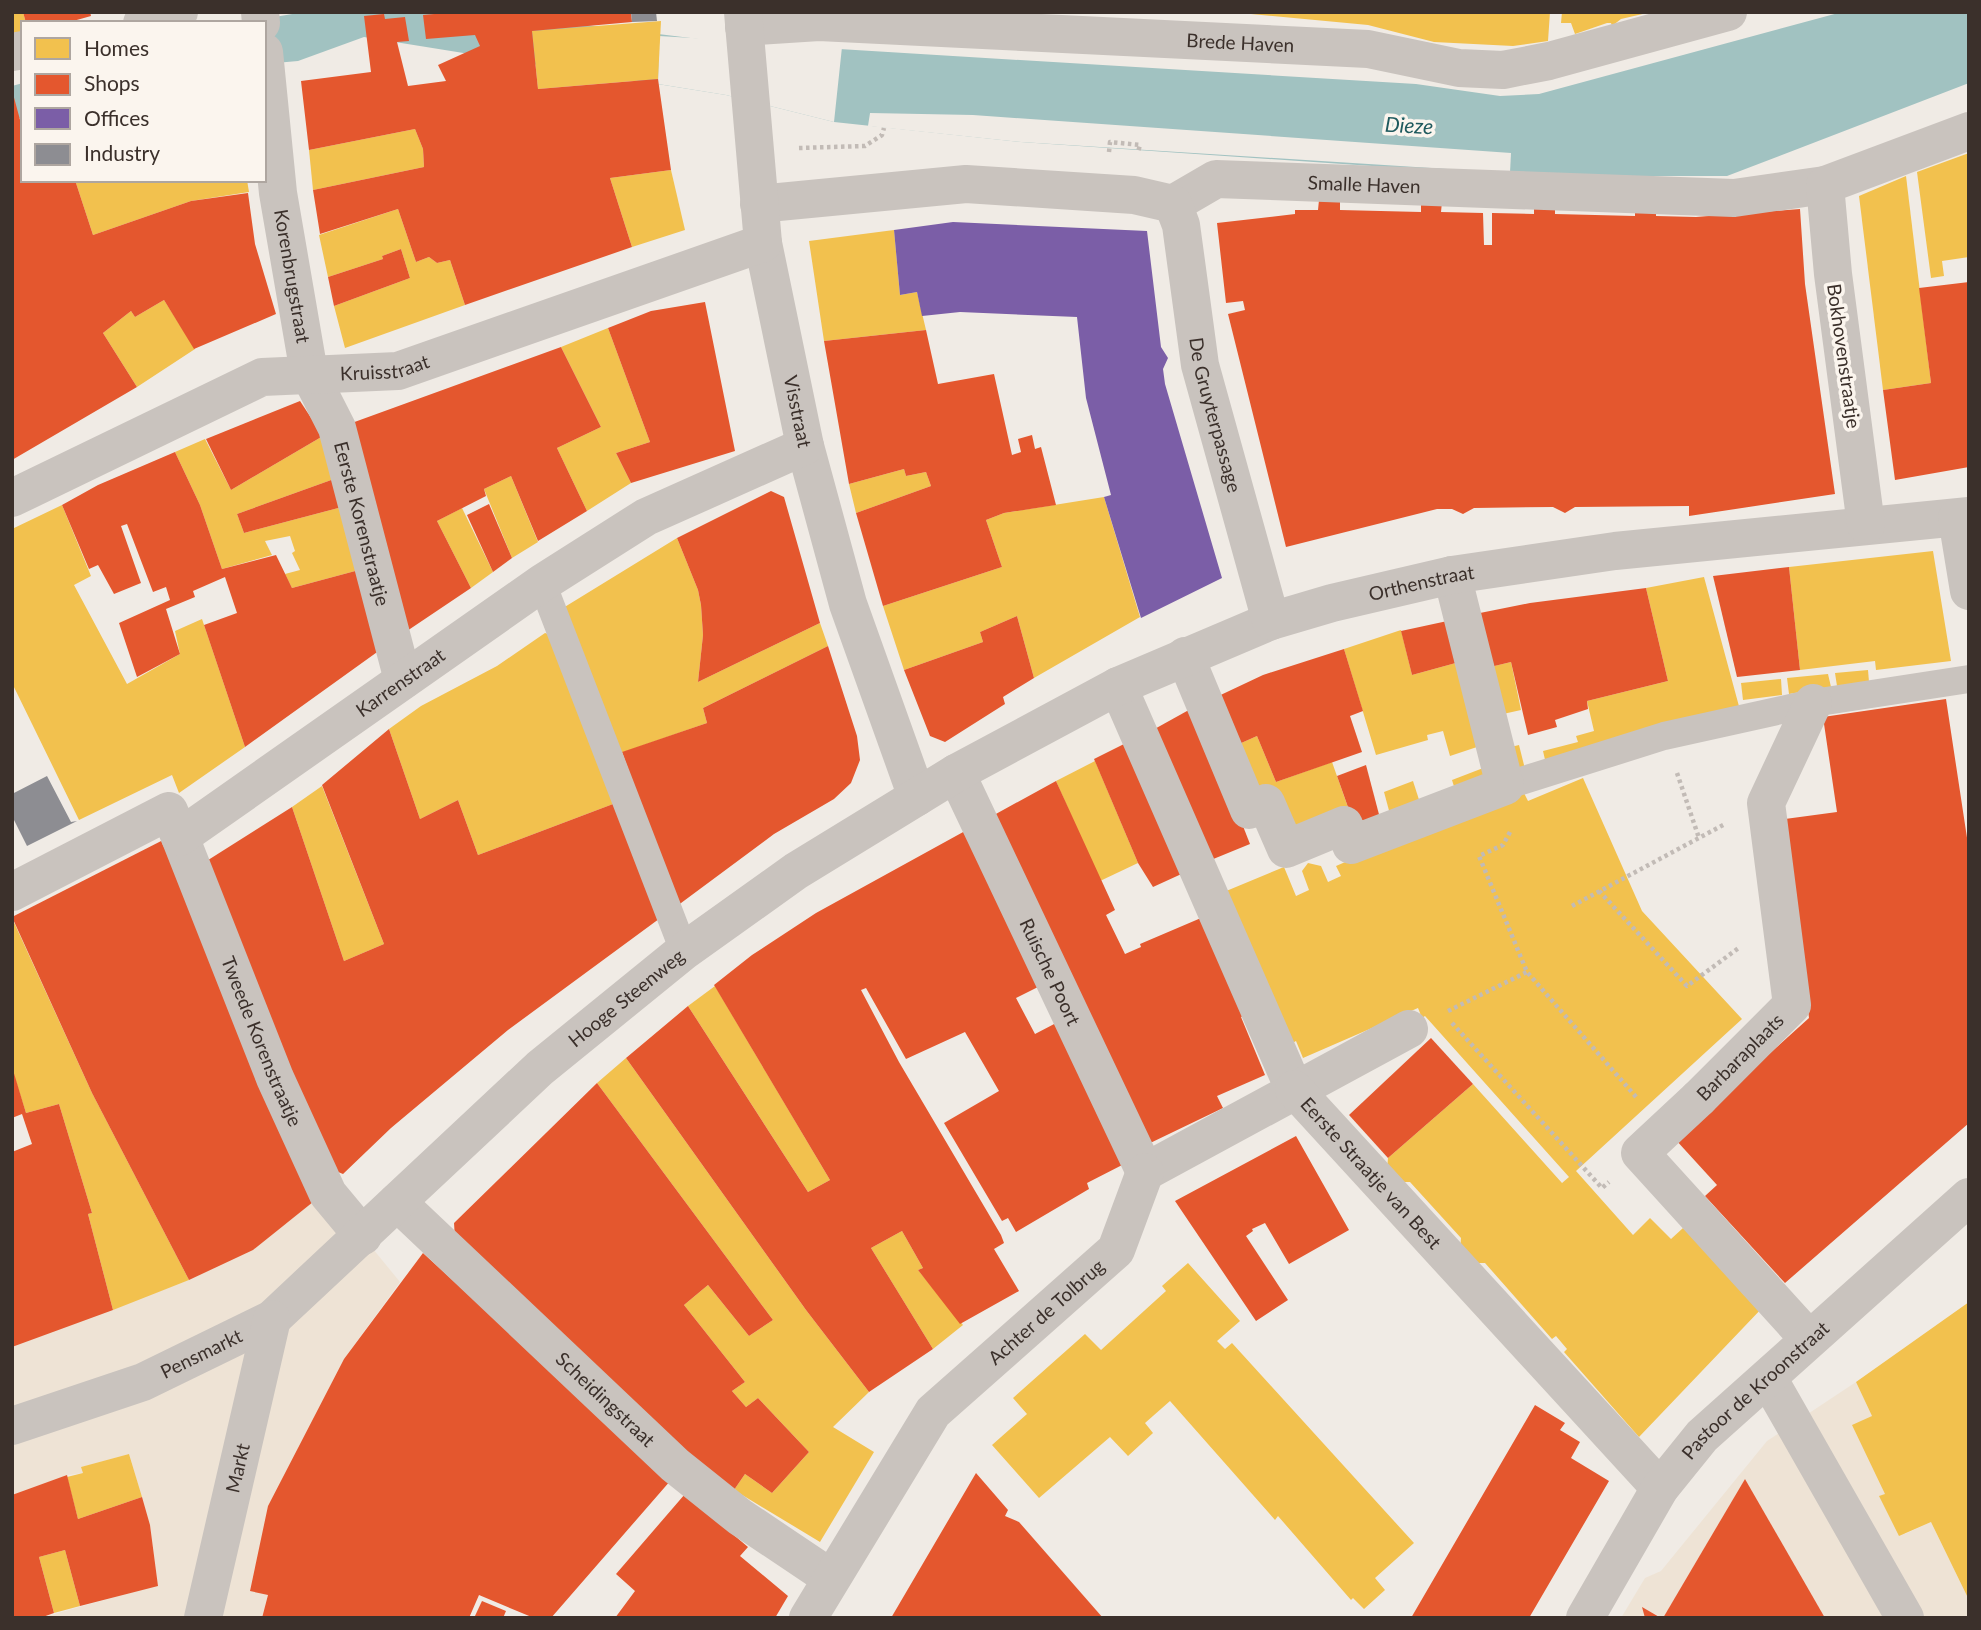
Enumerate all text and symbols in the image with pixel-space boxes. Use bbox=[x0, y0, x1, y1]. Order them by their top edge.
legend bbox=[21, 21, 266, 182]
street label: Brede Haven bbox=[1186, 28, 1295, 56]
text: Homes bbox=[84, 35, 149, 60]
text: Shops bbox=[84, 70, 140, 95]
text: Offices bbox=[84, 105, 149, 130]
water label: Dieze bbox=[1384, 111, 1434, 138]
text: Industry bbox=[84, 140, 160, 165]
street label: Smalle Haven bbox=[1307, 170, 1421, 197]
street label: Korenbrugstraat bbox=[270, 207, 316, 345]
street label: Bokhovenstraatje bbox=[1823, 282, 1866, 430]
street label: De Gruyterpassage bbox=[1185, 336, 1247, 495]
street label: Kruisstraat bbox=[339, 349, 432, 385]
street label: Visstraat bbox=[780, 373, 817, 450]
street label: Eerste Korenstraatje bbox=[330, 439, 395, 608]
street label: Orthenstraat bbox=[1366, 560, 1476, 605]
street label: Karrenstraat bbox=[351, 643, 449, 721]
street label: Ruische Poort bbox=[1015, 914, 1086, 1029]
street label: Hooge Steenweg bbox=[563, 944, 688, 1051]
street label: Tweede Korenstraatje bbox=[217, 953, 307, 1130]
street label: Barbaraplaats bbox=[1691, 1008, 1788, 1105]
street label: Eerste Straatje van Best bbox=[1296, 1092, 1447, 1253]
street label: Achter de Tolbrug bbox=[983, 1254, 1109, 1369]
street label: Pastoor de Kroonstraat bbox=[1676, 1316, 1834, 1463]
street label: Pensmarkt bbox=[156, 1323, 246, 1383]
street label: Scheidingstraat bbox=[552, 1347, 660, 1451]
street label: Markt bbox=[220, 1441, 254, 1495]

